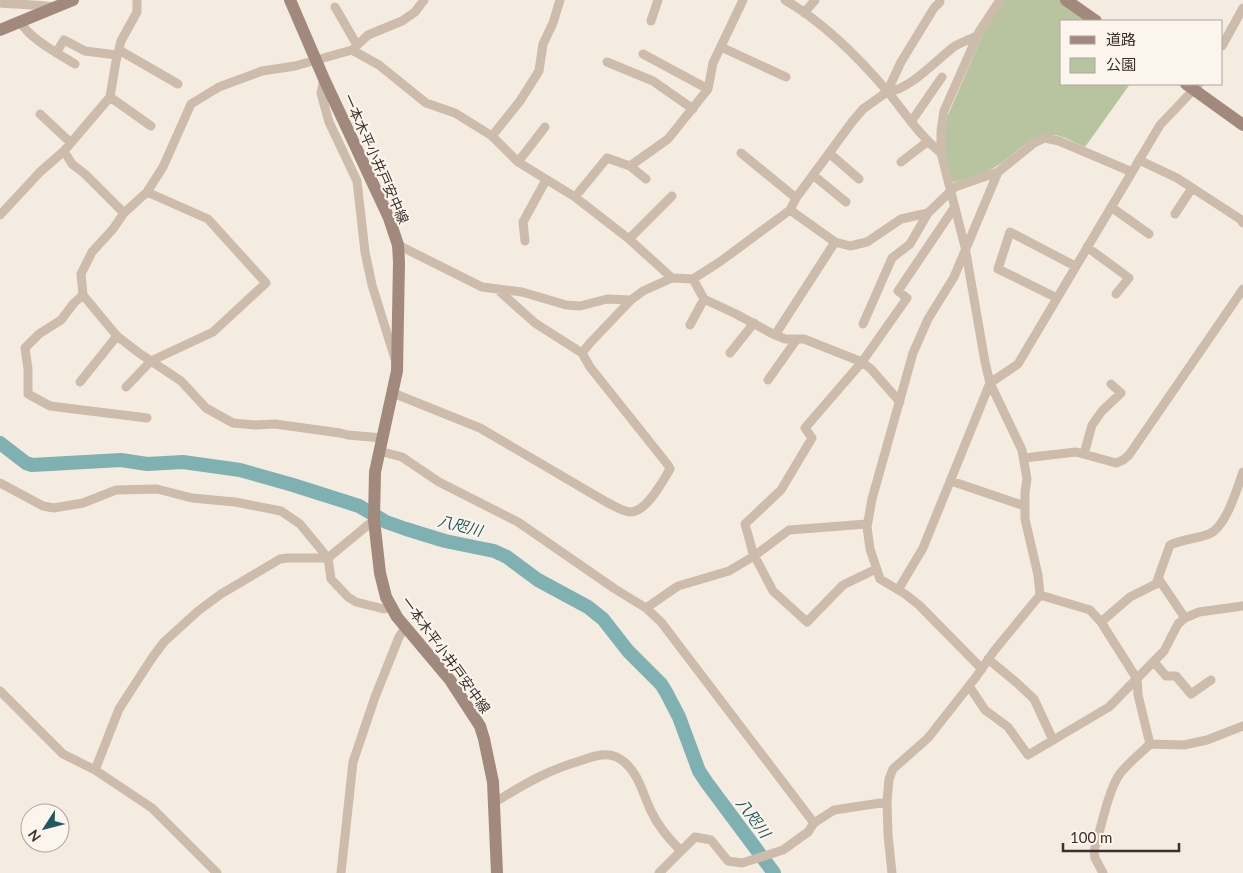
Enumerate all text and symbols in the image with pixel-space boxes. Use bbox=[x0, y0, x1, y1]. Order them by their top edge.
legend bbox=[1060, 20, 1223, 85]
text: 道路 bbox=[1106, 30, 1136, 48]
text: 公園 bbox=[1106, 55, 1136, 73]
street label: 一本木平小井戸安中線 bbox=[340, 91, 413, 226]
water label: 八咫川 bbox=[436, 511, 486, 540]
street label: 一本木平小井戸安中線 bbox=[398, 593, 494, 716]
water label: 八咫川 bbox=[733, 794, 776, 842]
north arrow bbox=[20, 803, 70, 853]
scale bar bbox=[1063, 820, 1179, 852]
text: N bbox=[24, 827, 44, 845]
text: 100 m bbox=[1070, 828, 1112, 846]

